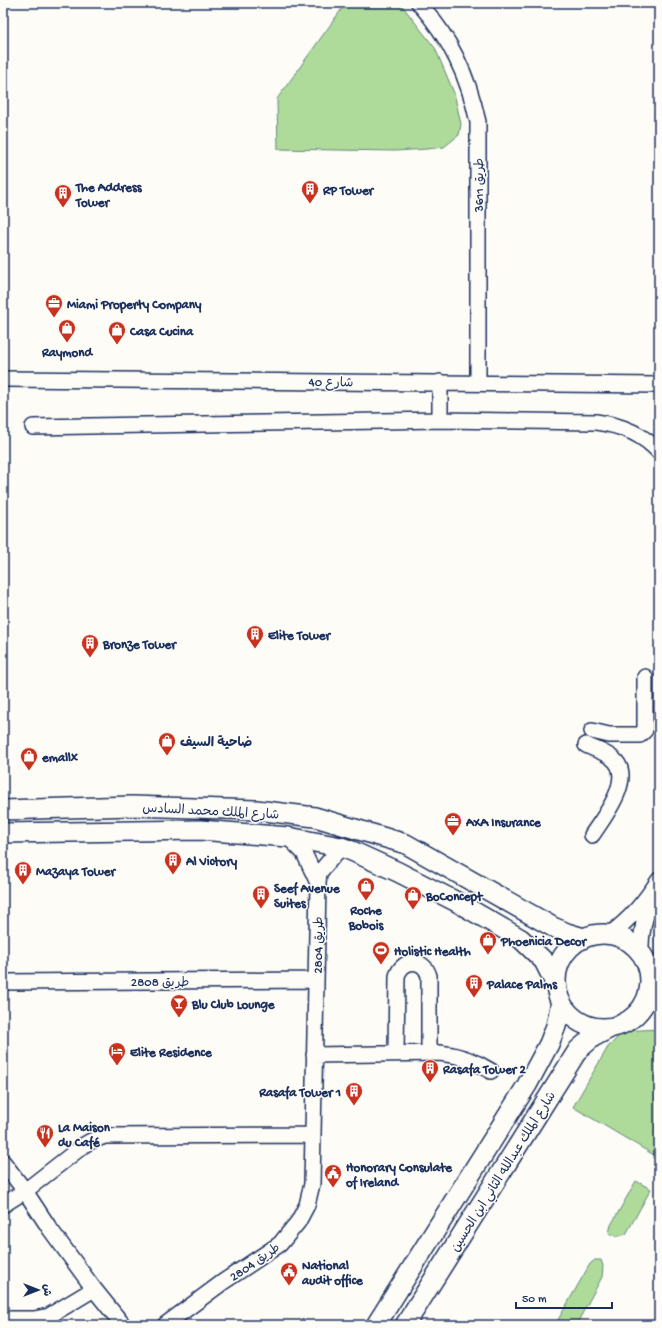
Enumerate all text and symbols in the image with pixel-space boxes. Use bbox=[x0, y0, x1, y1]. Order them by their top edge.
street label: طريق 3611 bbox=[473, 158, 488, 213]
building icon: RP Tower bbox=[300, 179, 320, 204]
place label: The Address Tower bbox=[75, 181, 143, 211]
building icon: The Address Tower bbox=[53, 183, 73, 208]
place label: RP Tower bbox=[322, 184, 375, 199]
office icon: Miami Property Company bbox=[44, 293, 64, 318]
place label: Miami Property Company bbox=[67, 298, 202, 314]
shop icon: Raymond bbox=[57, 318, 77, 343]
shop icon: Casa Cucina bbox=[107, 320, 127, 345]
place label: Casa Cucina bbox=[129, 325, 194, 340]
place label: Raymond bbox=[41, 346, 93, 361]
street label: شارع 40 bbox=[308, 376, 353, 391]
building icon: Elite Tower bbox=[245, 624, 265, 649]
place label: Elite Tower bbox=[268, 629, 331, 644]
building icon: Bronze Tower bbox=[80, 633, 100, 658]
place label: Bronze Tower bbox=[102, 638, 177, 653]
shop icon: ضاحية السيف bbox=[157, 731, 177, 756]
place label: ضاحية السيف bbox=[180, 735, 252, 751]
shop icon: emallx bbox=[19, 746, 39, 771]
place label: emallx bbox=[41, 751, 78, 766]
street label: شارع الملك محمد السادس bbox=[142, 801, 280, 824]
office icon: AXA Insurance bbox=[443, 811, 463, 836]
place label: AXA Insurance bbox=[465, 816, 542, 831]
building icon: Al Victory bbox=[163, 850, 183, 875]
place label: Al Victory bbox=[185, 855, 238, 870]
building icon: Mazaya Tower bbox=[13, 860, 33, 885]
place label: Mazaya Tower bbox=[36, 865, 116, 880]
shop icon: Roche Bobois bbox=[356, 876, 376, 901]
place label: Seef Avenue Suites bbox=[274, 881, 341, 912]
building icon: Seef Avenue Suites bbox=[251, 884, 271, 909]
shop icon: BoConcept bbox=[403, 885, 423, 910]
place label: BoConcept bbox=[425, 890, 484, 906]
place label: Roche Bobois bbox=[348, 904, 385, 934]
street label: طريق 2804 bbox=[311, 916, 327, 974]
shop icon: Phoenicia Decor bbox=[478, 930, 498, 955]
place label: Phoenicia Decor bbox=[500, 935, 587, 950]
sports icon: Holistic Health bbox=[371, 940, 391, 965]
place label: Holistic Health bbox=[394, 945, 471, 960]
building icon: Palace Palms bbox=[464, 973, 484, 998]
street label: طريق 2808 bbox=[131, 976, 189, 991]
place label: Palace Palms bbox=[486, 978, 558, 993]
bar icon: Blu Club Lounge bbox=[169, 993, 189, 1018]
place label: Blu Club Lounge bbox=[191, 998, 276, 1013]
hotel icon: Elite Residence bbox=[107, 1041, 127, 1066]
place label: Elite Residence bbox=[130, 1046, 213, 1061]
building icon: Rasafa Tower 2 bbox=[420, 1058, 440, 1083]
place label: Rasafa Tower 2 bbox=[442, 1062, 527, 1078]
building icon: Rasafa Tower 1 bbox=[344, 1081, 364, 1106]
place label: Rasafa Tower 1 bbox=[258, 1085, 341, 1101]
street label: شارع الملك عبدالله الثاني ابن الحسين bbox=[448, 1089, 562, 1256]
place label: La Maison du Café bbox=[58, 1121, 111, 1151]
restaurant icon: La Maison du Café bbox=[35, 1123, 55, 1148]
place label: Honorary Consulate of Ireland bbox=[345, 1161, 453, 1191]
public building icon: Honorary Consulate of Ireland bbox=[323, 1163, 343, 1188]
street label: طريق 2804 bbox=[227, 1241, 283, 1285]
place label: National audit office bbox=[301, 1259, 364, 1289]
public building icon: National audit office bbox=[279, 1261, 299, 1286]
north arrow bbox=[18, 1270, 58, 1310]
text: ش bbox=[40, 1284, 52, 1296]
scale bar bbox=[516, 1284, 612, 1310]
text: 50 m bbox=[522, 1293, 547, 1307]

